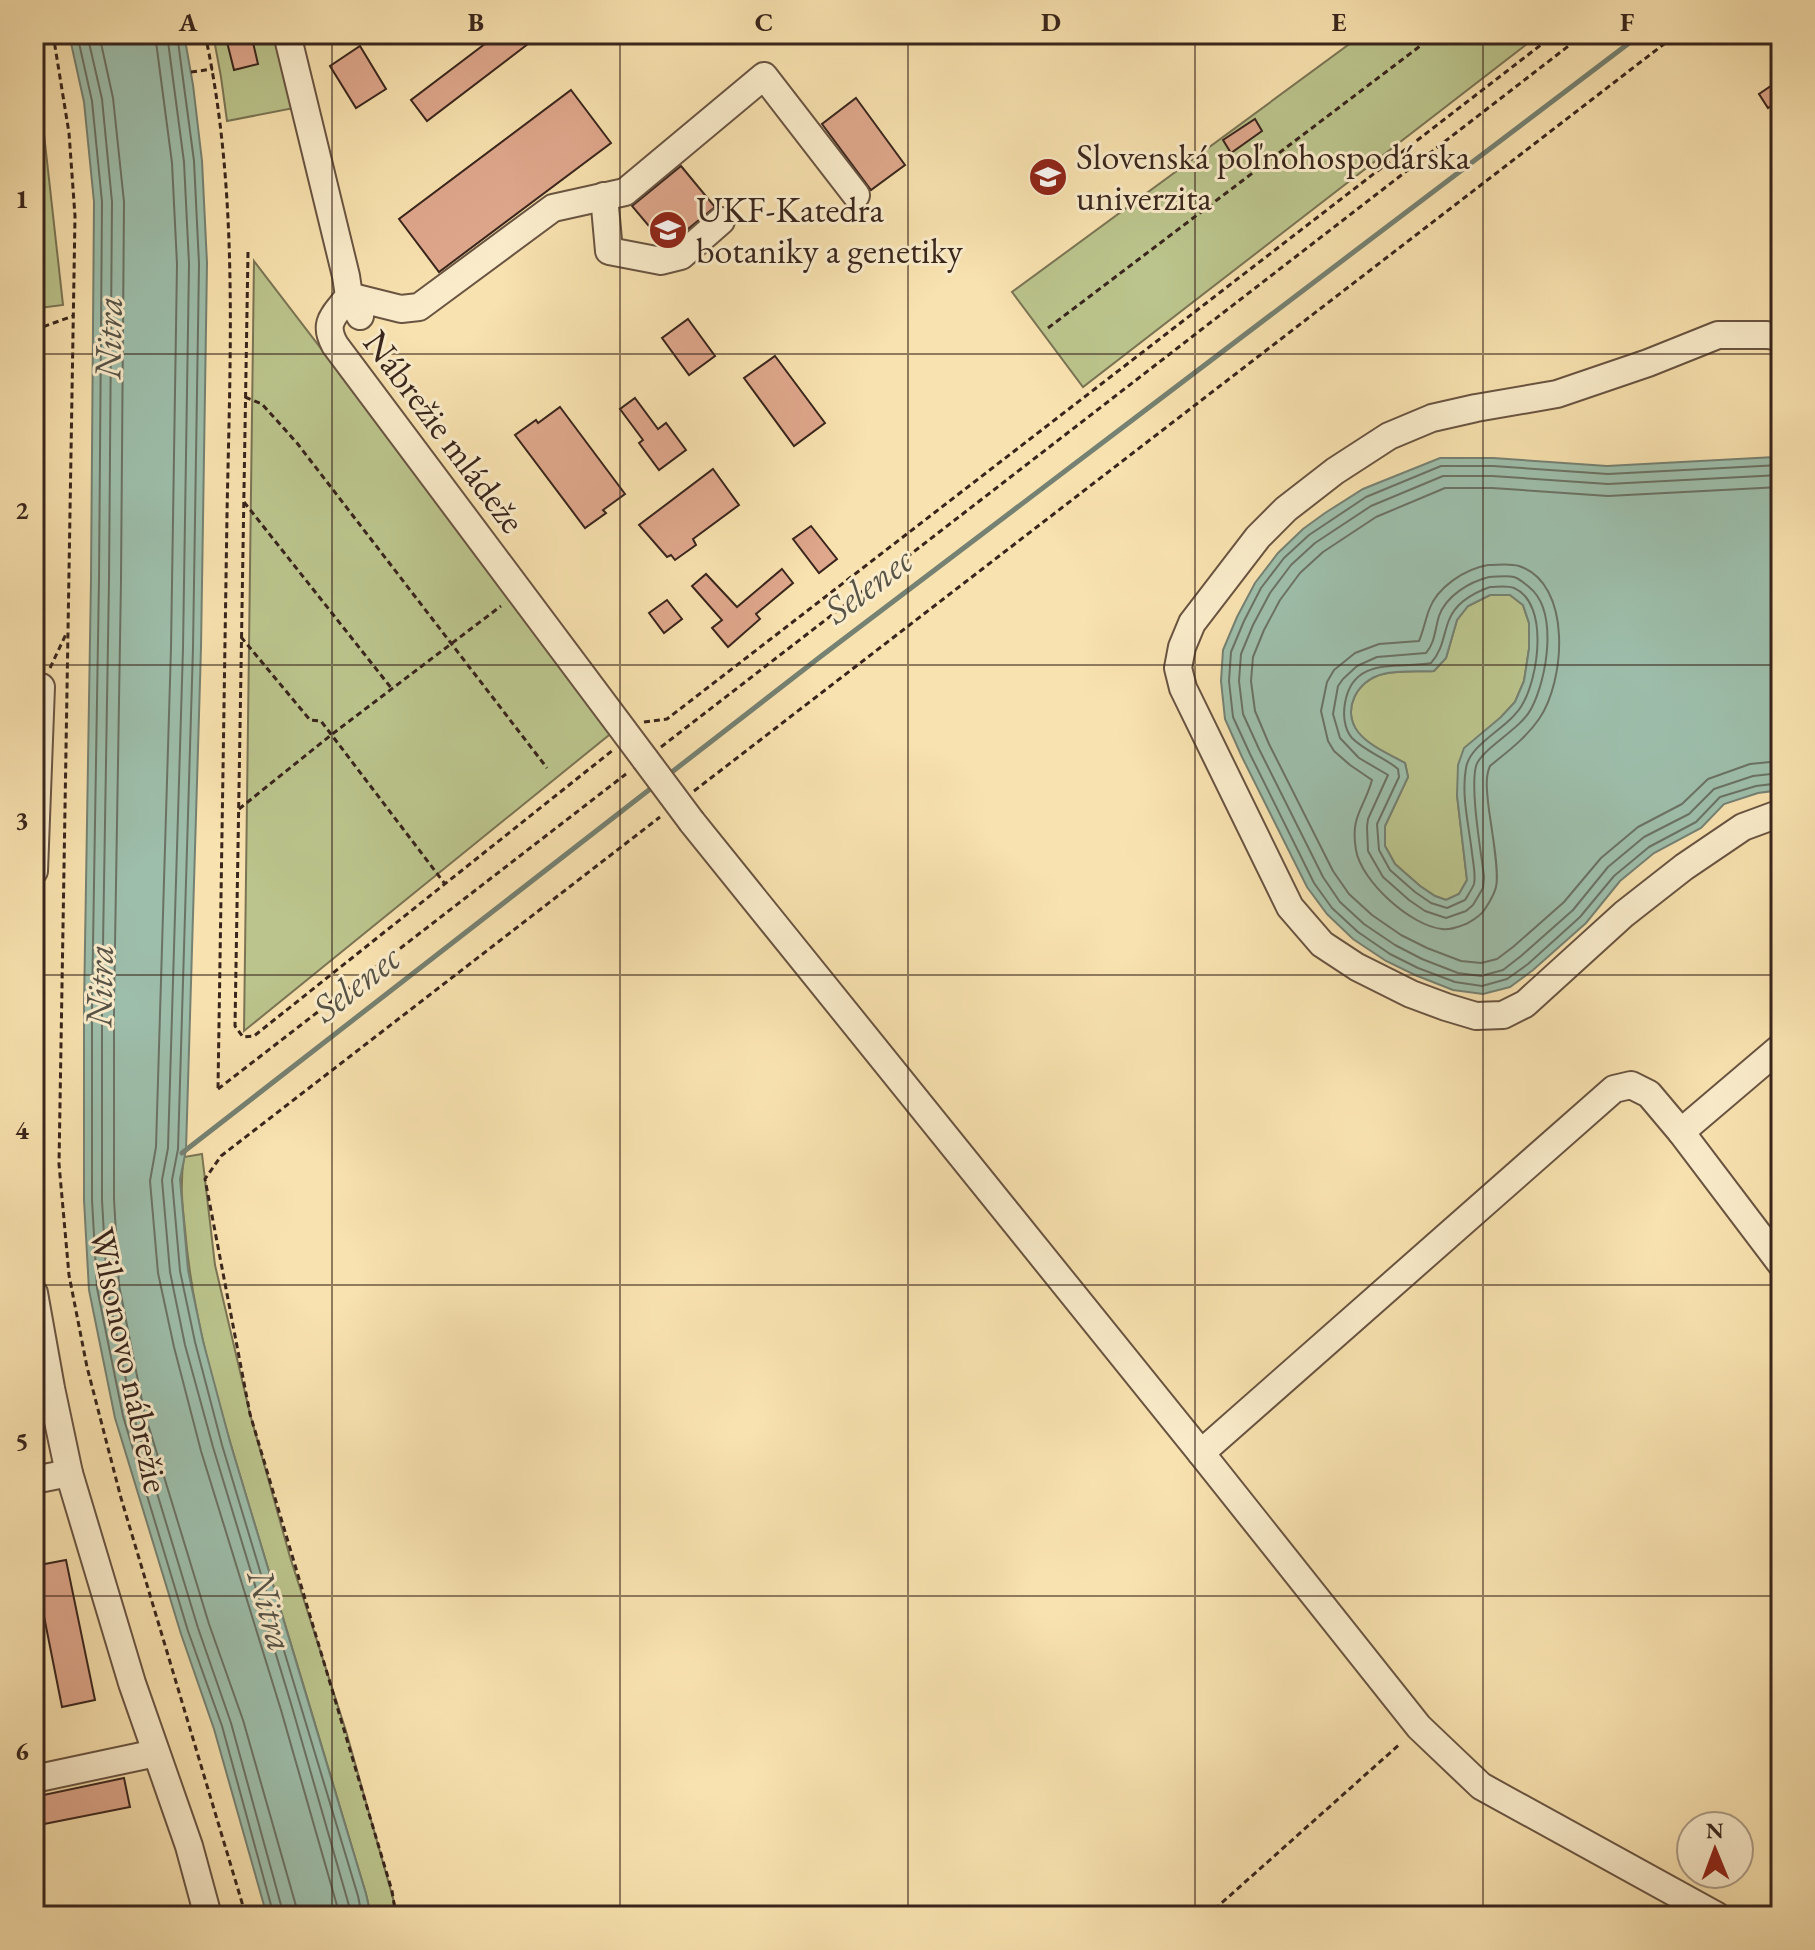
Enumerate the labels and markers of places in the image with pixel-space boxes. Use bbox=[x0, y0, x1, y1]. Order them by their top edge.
place label: Slovenská poľnohospodárska univerzita bbox=[1076, 133, 1471, 221]
school or university icon: Slovenská poľnohospodárska univerzita bbox=[1027, 156, 1069, 198]
place label: UKF-Katedra botaniky a genetiky bbox=[696, 186, 963, 274]
school or university icon: UKF-Katedra botaniky a genetiky bbox=[647, 209, 689, 251]

